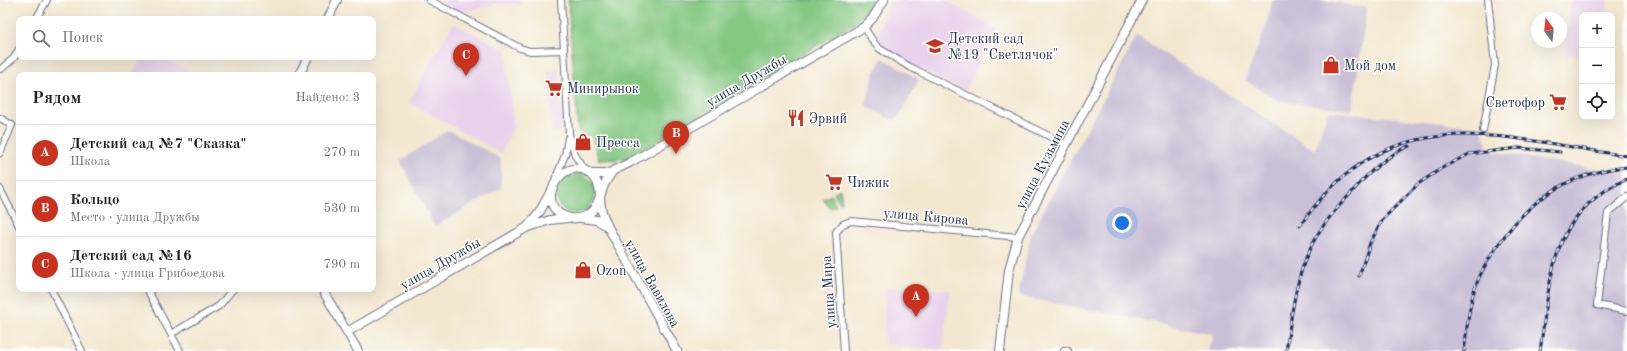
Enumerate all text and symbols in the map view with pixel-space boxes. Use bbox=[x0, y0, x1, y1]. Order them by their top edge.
north arrow bbox=[1531, 12, 1567, 48]
map controls bbox=[1579, 12, 1615, 120]
button: + bbox=[1579, 12, 1615, 48]
search box bbox=[16, 16, 376, 60]
icon: search bbox=[30, 27, 52, 49]
text: Поиск bbox=[62, 31, 103, 46]
place label: Детский сад №19 "Светлячок" bbox=[948, 32, 1058, 62]
school or university icon: Детский сад №19 "Светлячок" bbox=[925, 36, 945, 56]
pin: C bbox=[453, 43, 479, 76]
button: − bbox=[1579, 48, 1615, 84]
street label: улица Дружбы bbox=[704, 52, 789, 109]
shop icon: Мой дом bbox=[1321, 55, 1341, 75]
place label: Мой дом bbox=[1344, 59, 1396, 73]
supermarket icon: Минирынок bbox=[544, 78, 564, 98]
place label: Минирынок bbox=[567, 82, 639, 96]
button: locate bbox=[1579, 84, 1615, 120]
text: Рядом bbox=[32, 90, 81, 107]
text: Найдено: 3 bbox=[296, 91, 360, 104]
supermarket icon: Светофор bbox=[1548, 92, 1568, 112]
place label: Светофор bbox=[1485, 96, 1545, 111]
restaurant icon: Эрвий bbox=[786, 108, 806, 128]
place label: Эрвий bbox=[809, 112, 847, 126]
street label: улица Кузьмина bbox=[1013, 117, 1072, 212]
pin: B bbox=[663, 121, 689, 154]
shop icon: Пресса bbox=[573, 132, 593, 152]
place label: Пресса bbox=[596, 136, 640, 150]
text: Детский сад №7 "Сказка" bbox=[70, 137, 247, 152]
text: A bbox=[40, 146, 50, 159]
text: 270 m bbox=[323, 146, 360, 159]
text: Школа bbox=[70, 155, 110, 168]
supermarket icon: Чижик bbox=[824, 172, 844, 192]
place label: Чижик bbox=[847, 176, 889, 190]
text: Кольцо bbox=[70, 193, 120, 208]
text: B bbox=[40, 202, 50, 215]
text: 530 m bbox=[323, 202, 360, 215]
street label: улица Кирова bbox=[883, 206, 969, 228]
text: Место · улица Дружбы bbox=[70, 211, 200, 224]
your location bbox=[1112, 213, 1132, 233]
street label: улица Дружбы bbox=[398, 235, 483, 292]
street label: улица Вавилова bbox=[622, 237, 682, 330]
text: Детский сад №16 bbox=[70, 249, 192, 264]
street label: улица Мира bbox=[819, 255, 839, 329]
text: C bbox=[41, 258, 49, 271]
text: 790 m bbox=[323, 258, 360, 271]
shop icon: Ozon bbox=[573, 260, 593, 280]
place label: Ozon bbox=[596, 264, 627, 278]
text: Школа · улица Грибоедова bbox=[70, 267, 225, 280]
pin: A bbox=[903, 284, 929, 317]

